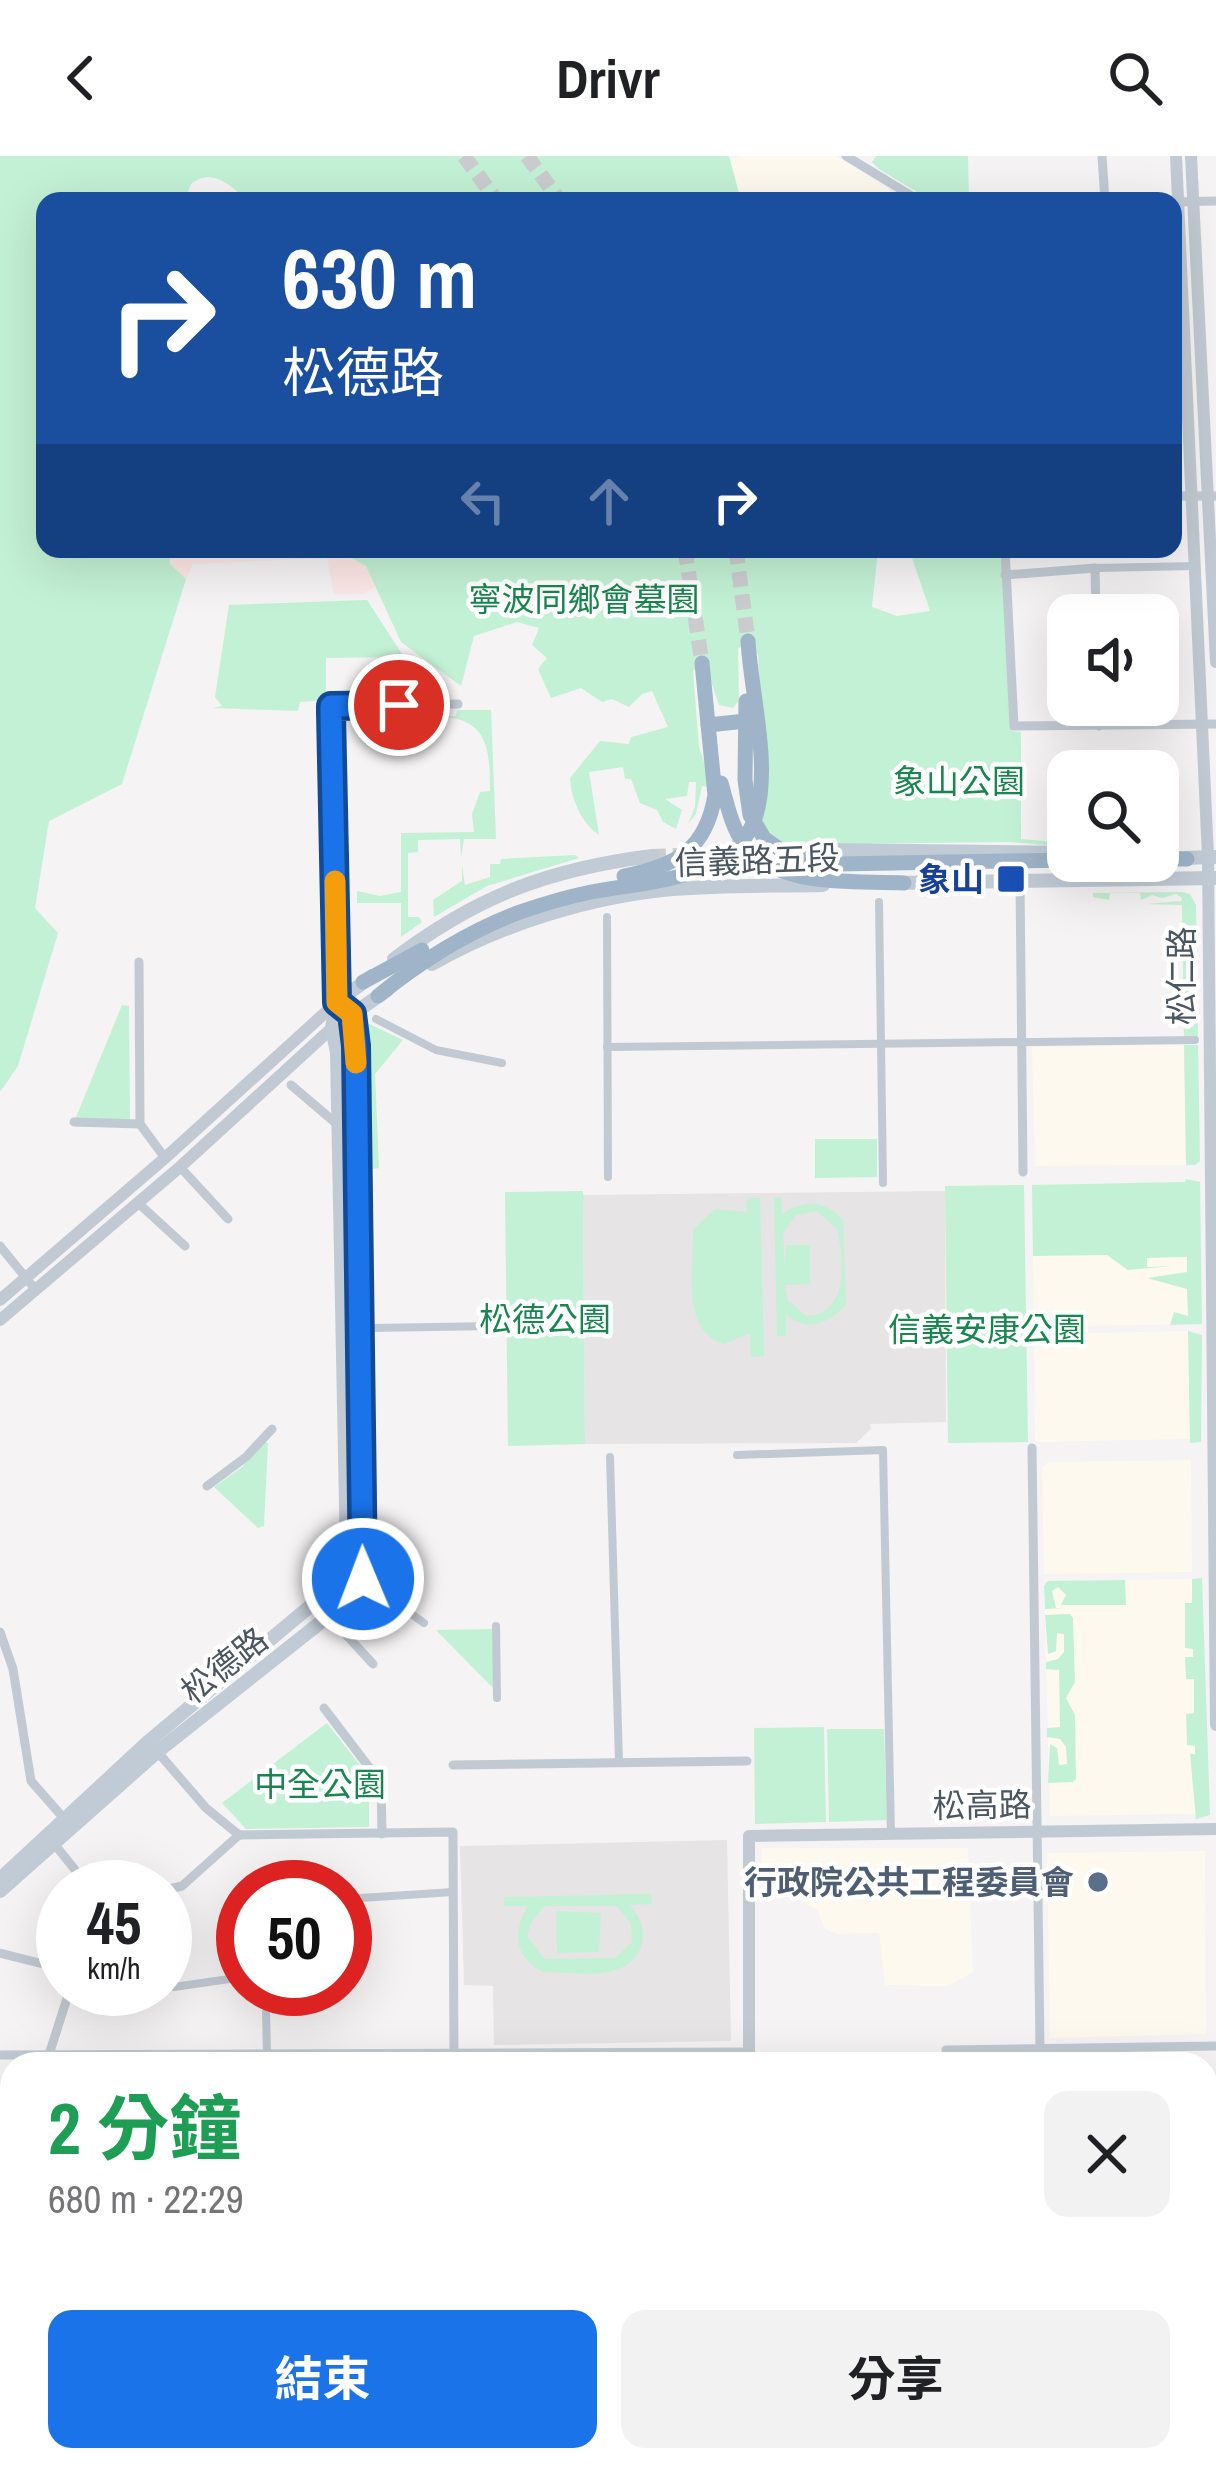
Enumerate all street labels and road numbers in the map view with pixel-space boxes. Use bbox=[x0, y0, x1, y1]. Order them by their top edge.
street label: 信義路五段 bbox=[674, 835, 840, 885]
street label: 松仁路 bbox=[1159, 927, 1203, 1026]
street label: 松德路 bbox=[171, 1617, 277, 1713]
street label: 松高路 bbox=[932, 1782, 1032, 1828]

